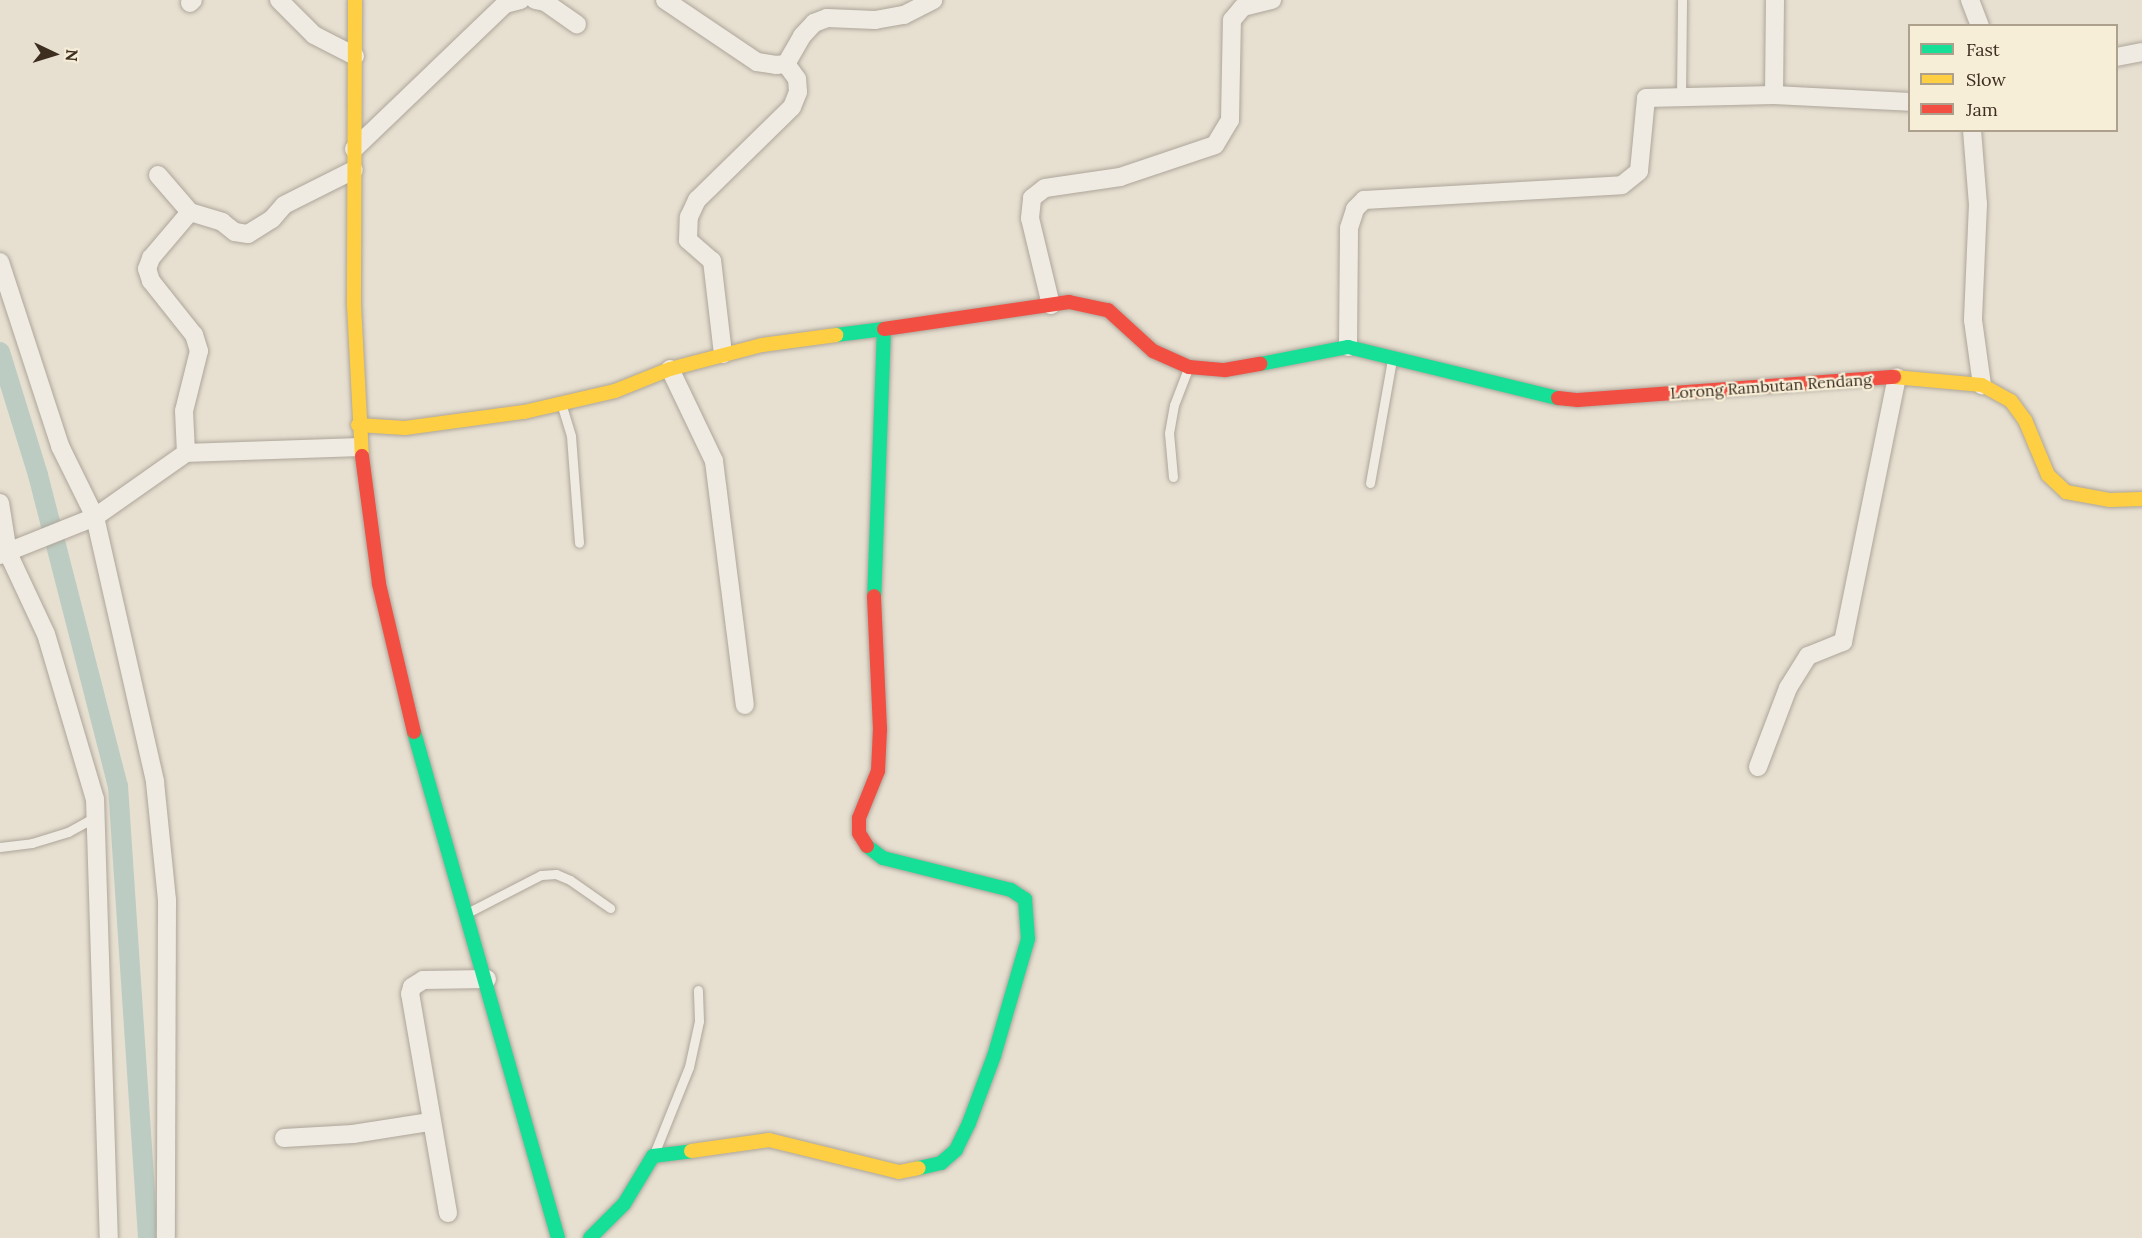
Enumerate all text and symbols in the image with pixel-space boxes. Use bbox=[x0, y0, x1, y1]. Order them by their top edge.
north arrow bbox=[24, 24, 84, 84]
legend bbox=[1908, 24, 2118, 132]
text: Fast bbox=[1966, 38, 2000, 61]
text: N bbox=[62, 48, 82, 62]
text: Slow bbox=[1966, 68, 2006, 91]
text: Jam bbox=[1966, 98, 1998, 121]
street label: Lorong Rambutan Rendang bbox=[1670, 369, 1872, 403]

